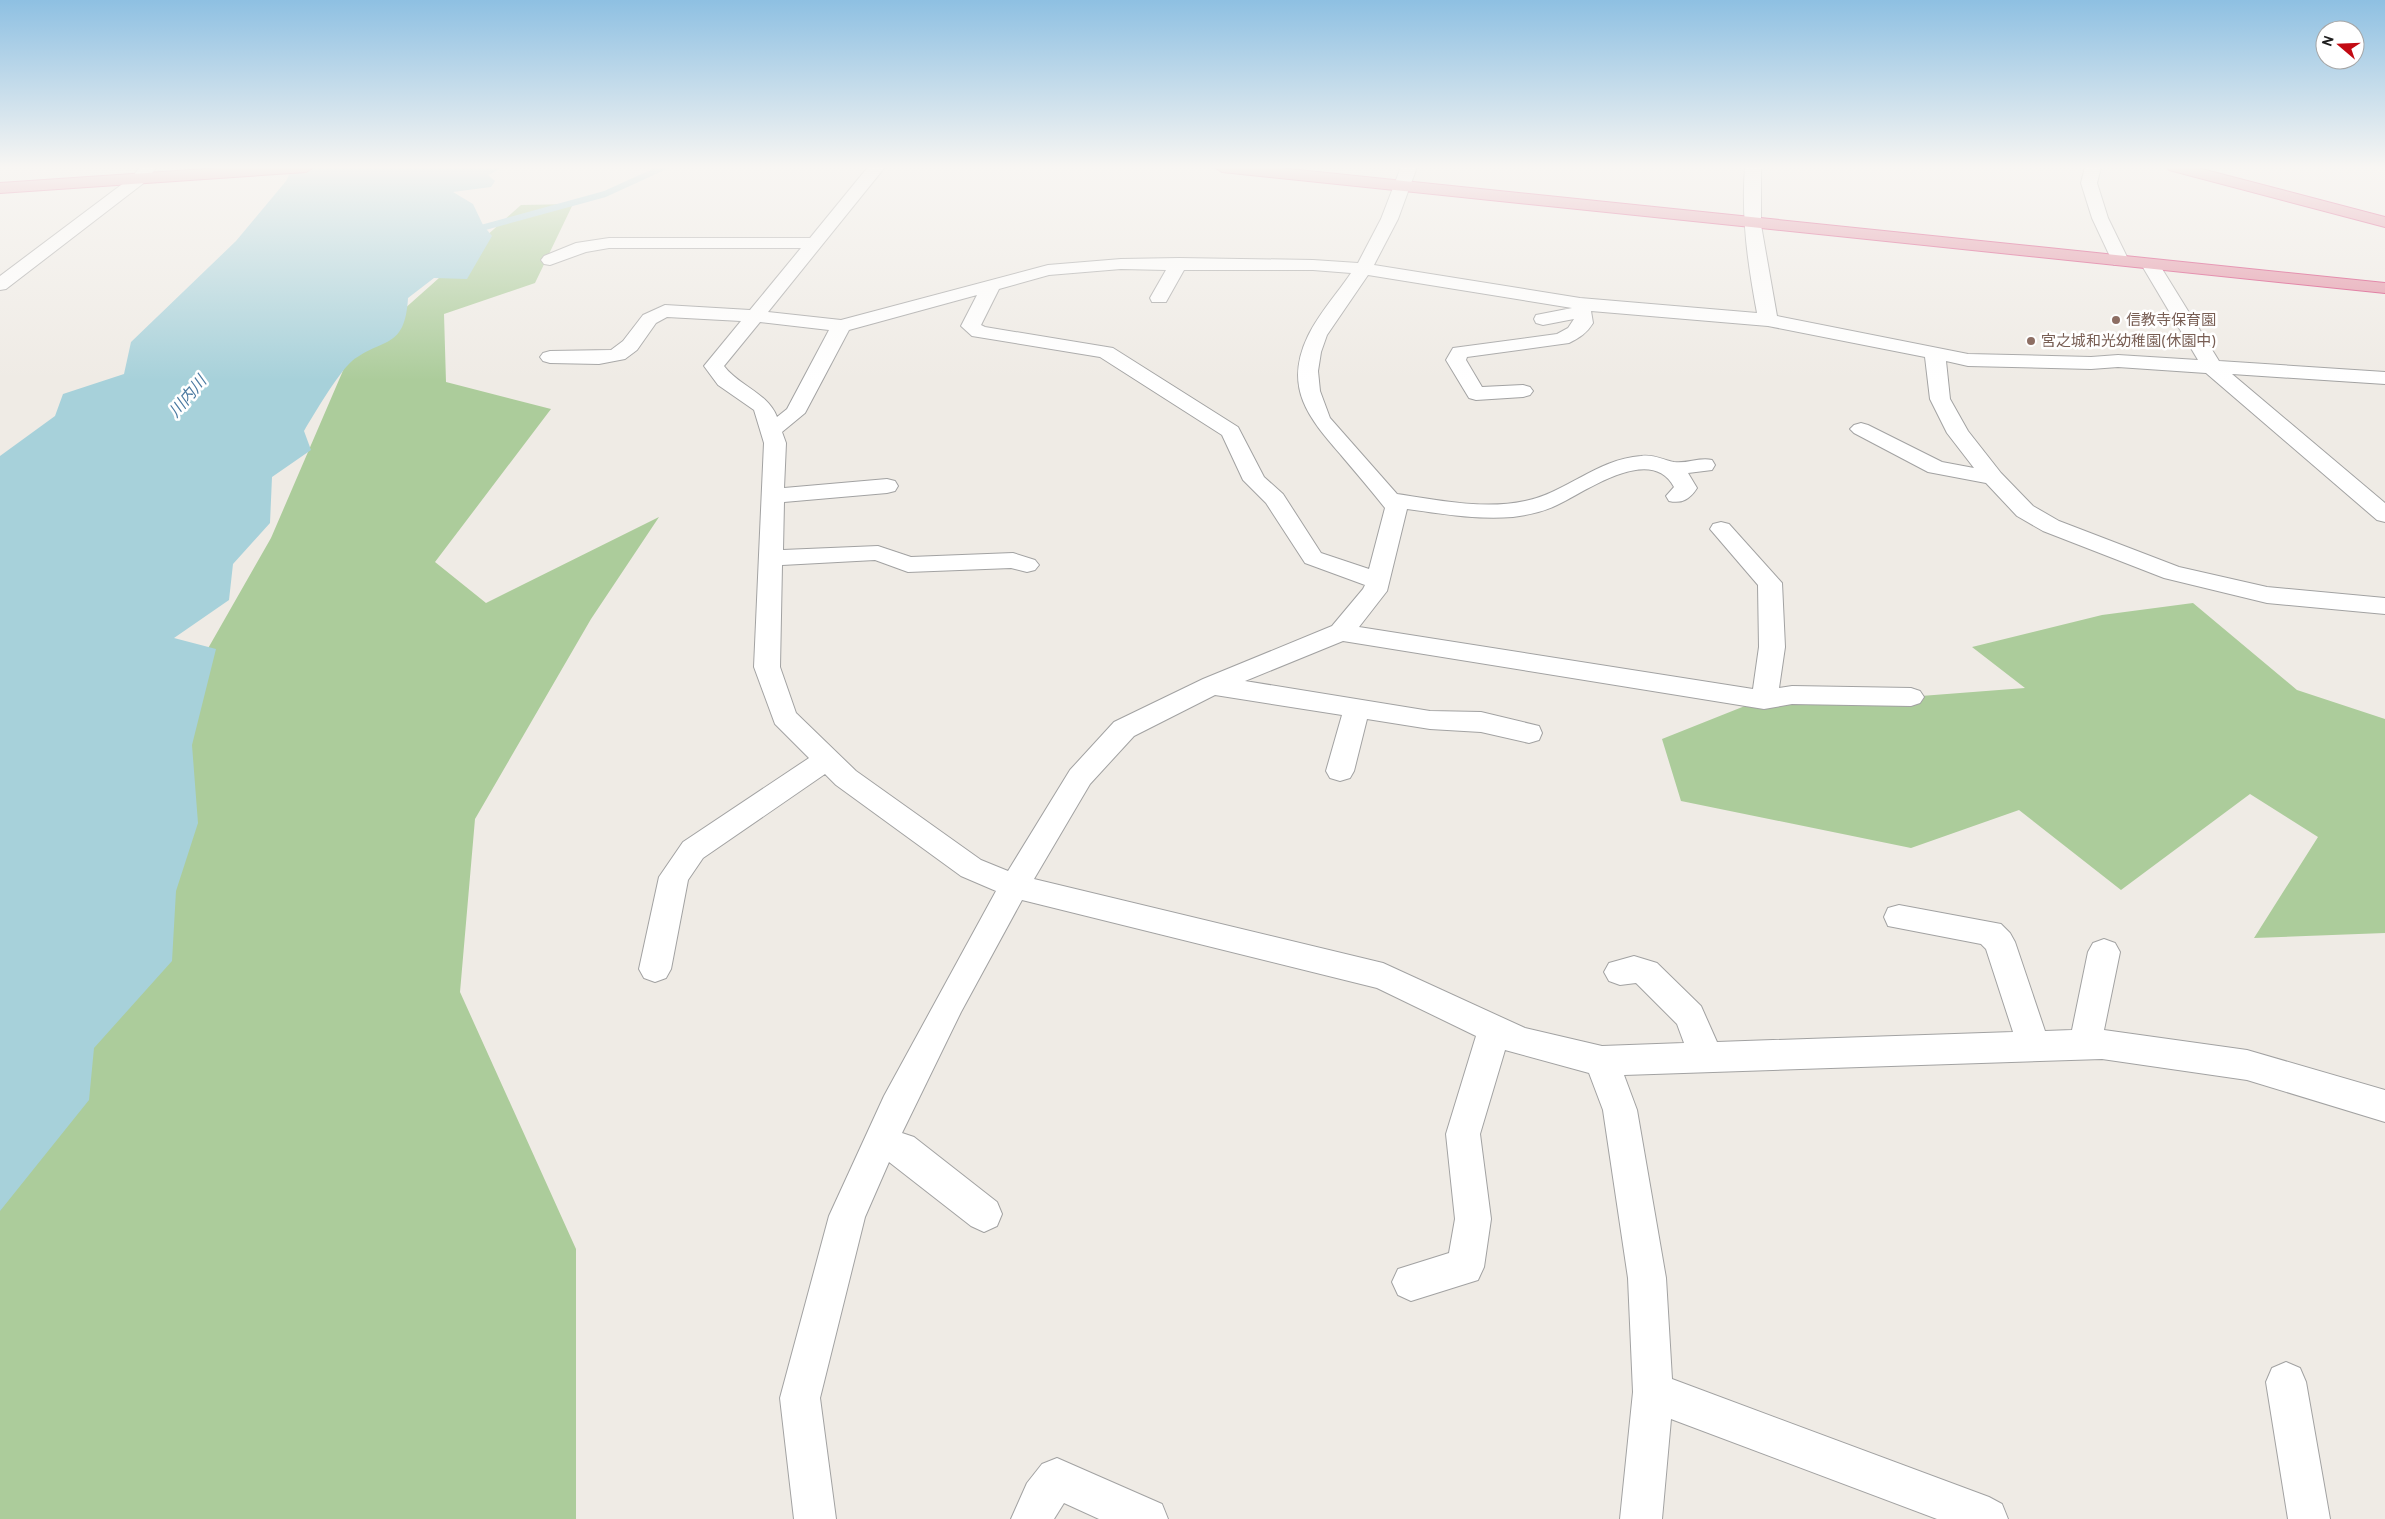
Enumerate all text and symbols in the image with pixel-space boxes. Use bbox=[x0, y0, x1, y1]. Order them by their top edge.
north arrow bbox=[2315, 20, 2365, 70]
text: N bbox=[2319, 34, 2339, 49]
place label: 信教寺保育園 bbox=[2126, 312, 2216, 331]
marker: 信教寺保育園 bbox=[2110, 314, 2122, 326]
place label: 宮之城和光幼稚園(休園中) bbox=[2041, 332, 2216, 352]
marker: 宮之城和光幼稚園(休園中) bbox=[2025, 335, 2037, 347]
water label: 川内川 bbox=[165, 371, 213, 422]

